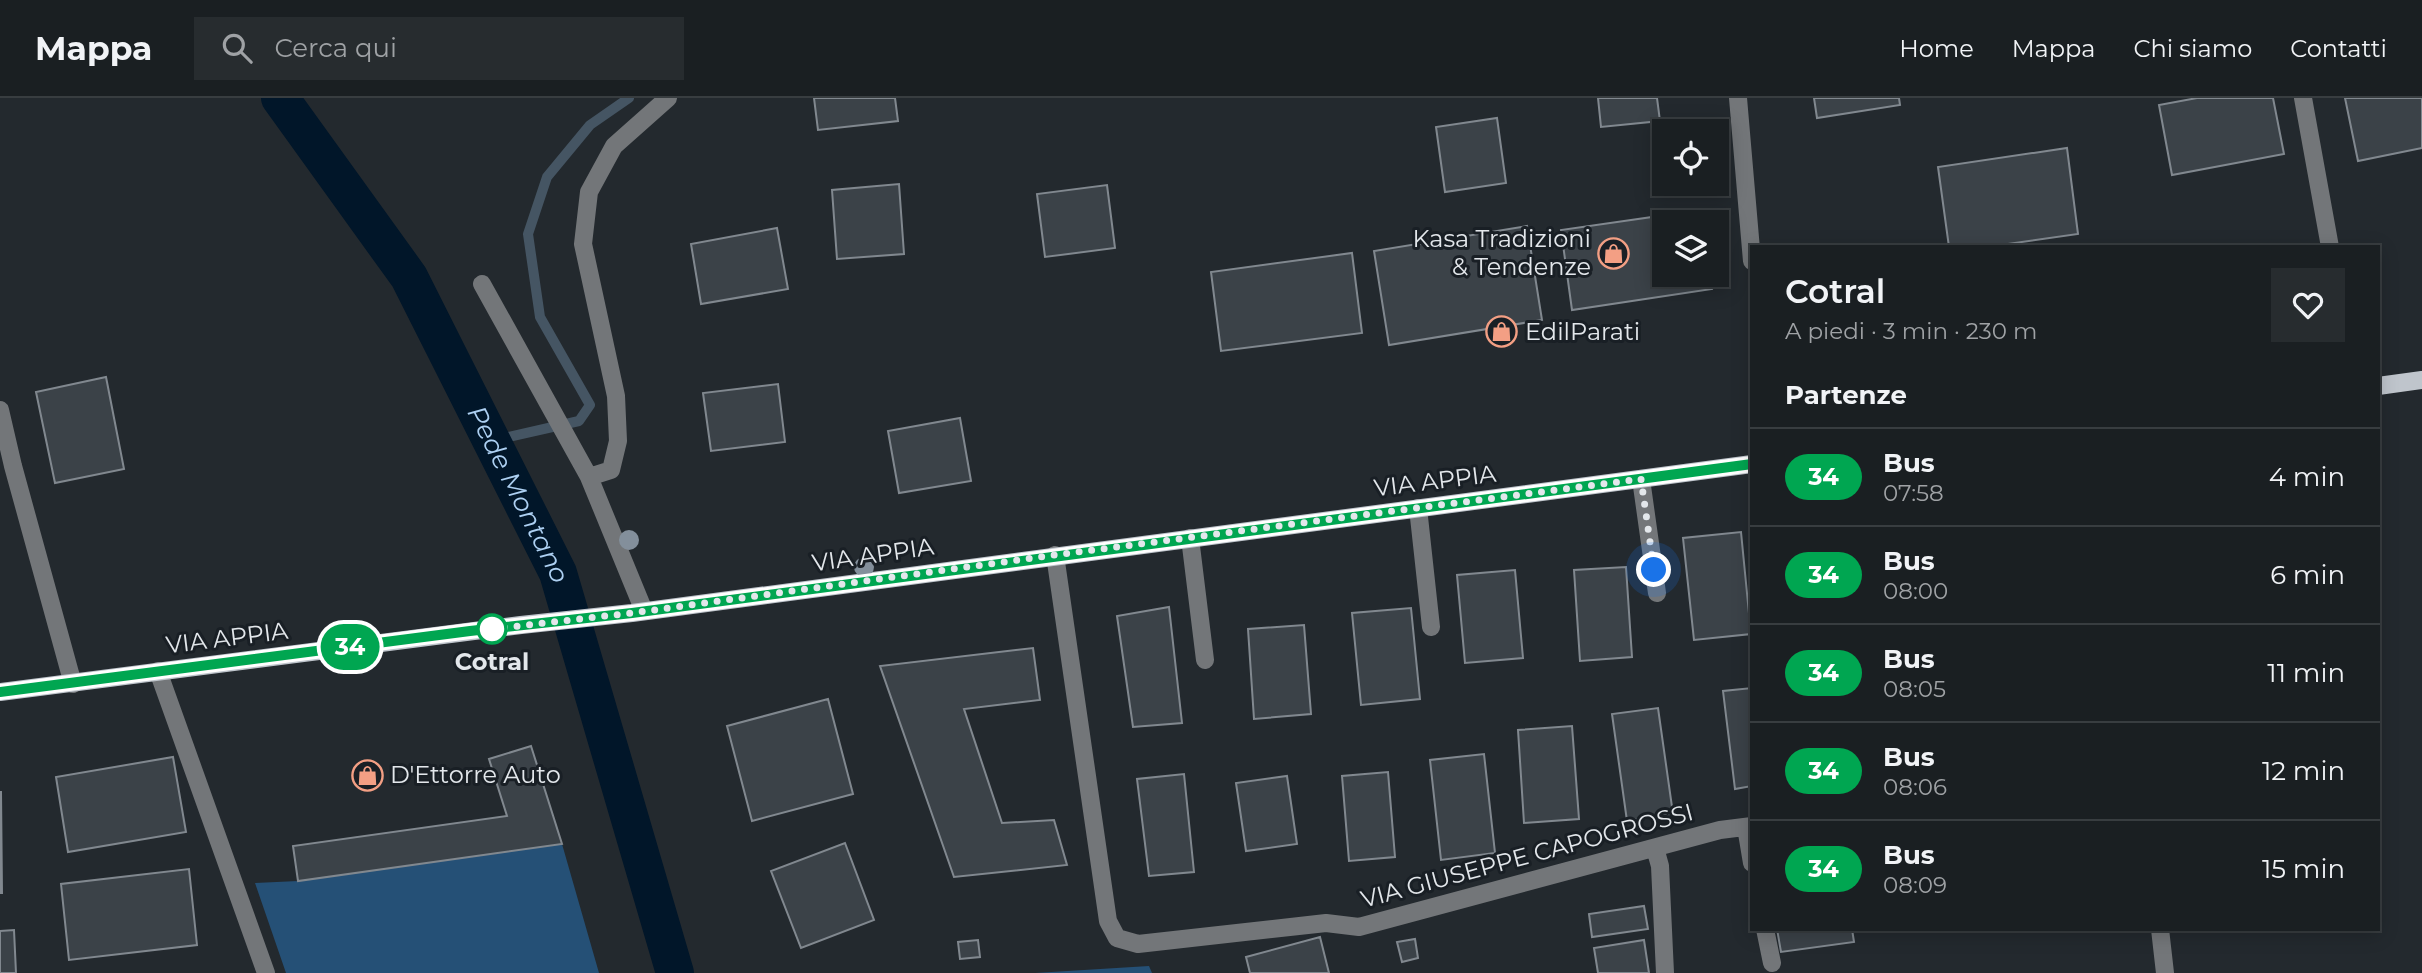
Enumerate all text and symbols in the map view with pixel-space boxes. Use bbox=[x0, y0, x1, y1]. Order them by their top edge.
search box bbox=[194, 17, 684, 80]
text: Mappa bbox=[35, 28, 152, 68]
icon: search bbox=[218, 29, 256, 67]
text: Cerca qui bbox=[274, 32, 397, 64]
text: Home bbox=[1899, 34, 1974, 63]
text: Mappa bbox=[2012, 34, 2095, 63]
text: Chi siamo bbox=[2133, 34, 2252, 63]
text: Contatti bbox=[2290, 34, 2387, 63]
map controls bbox=[1652, 119, 1729, 287]
button: locate bbox=[1652, 119, 1729, 196]
button: layers bbox=[1652, 210, 1729, 287]
place label: Kasa Tradizioni & Tendenze bbox=[1413, 224, 1591, 281]
shop icon: Kasa Tradizioni & Tendenze bbox=[1597, 236, 1631, 270]
button: heart bbox=[2271, 268, 2345, 342]
text: Cotral bbox=[1785, 271, 1885, 311]
shop icon: EdilParati bbox=[1485, 315, 1519, 349]
place label: EdilParati bbox=[1525, 317, 1640, 346]
text: A piedi · 3 min · 230 m bbox=[1785, 317, 2038, 345]
text: Partenze bbox=[1785, 379, 1907, 411]
water label: Pede Montano bbox=[460, 400, 576, 586]
text: Bus bbox=[1883, 447, 1935, 479]
street label: VIA APPIA bbox=[1372, 459, 1498, 502]
text: 4 min bbox=[2269, 461, 2345, 493]
text: 34 bbox=[1808, 462, 1839, 491]
text: 07:58 bbox=[1883, 479, 1944, 507]
street label: VIA APPIA bbox=[810, 531, 937, 577]
text: Bus bbox=[1883, 545, 1935, 577]
your location bbox=[1636, 552, 1671, 587]
text: 6 min bbox=[2270, 559, 2345, 591]
text: 34 bbox=[1808, 560, 1839, 589]
text: 08:00 bbox=[1883, 577, 1948, 605]
marker: Cotral bbox=[477, 614, 507, 644]
street label: VIA APPIA bbox=[164, 616, 290, 659]
line badge: 34 bbox=[318, 624, 382, 670]
text: 34 bbox=[335, 632, 365, 661]
text: Bus bbox=[1883, 643, 1935, 675]
place label: Cotral bbox=[455, 647, 529, 676]
text: 11 min bbox=[2267, 657, 2345, 689]
text: 34 bbox=[1808, 658, 1839, 687]
text: 08:05 bbox=[1883, 675, 1946, 703]
text: Bus bbox=[1883, 741, 1935, 773]
text: 12 min bbox=[2262, 755, 2345, 787]
text: 34 bbox=[1808, 756, 1839, 785]
shop icon: D'Ettorre Auto bbox=[350, 758, 384, 792]
place label: D'Ettorre Auto bbox=[390, 760, 561, 789]
text: 08:06 bbox=[1883, 773, 1947, 801]
street label: VIA GIUSEPPE CAPOGROSSI bbox=[1357, 797, 1696, 914]
text: Bus bbox=[1883, 839, 1935, 871]
text: 15 min bbox=[2262, 853, 2345, 885]
text: 34 bbox=[1808, 854, 1839, 883]
text: 08:09 bbox=[1883, 871, 1947, 899]

